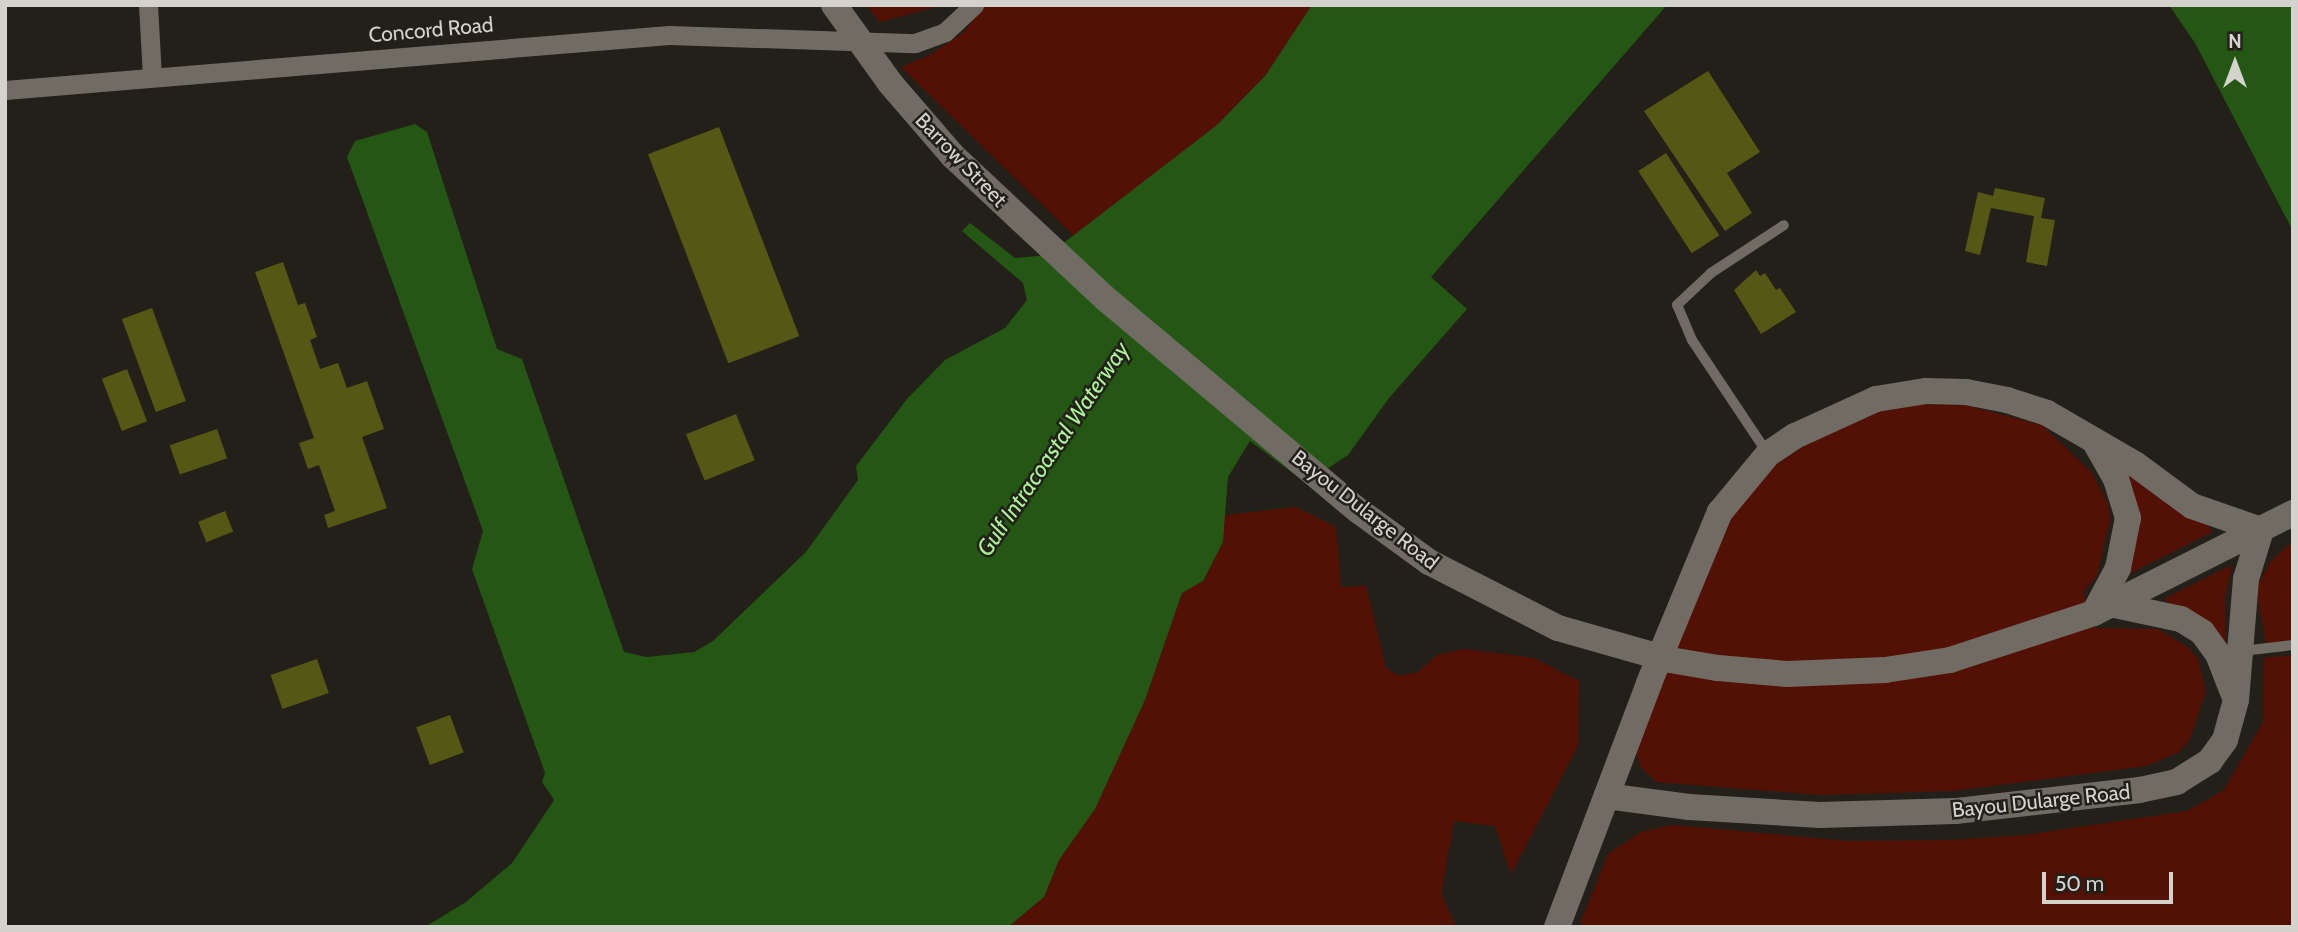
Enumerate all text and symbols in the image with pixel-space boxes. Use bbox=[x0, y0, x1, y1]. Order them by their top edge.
street label: Concord Road bbox=[368, 12, 494, 48]
north arrow bbox=[2200, 28, 2270, 98]
text: N bbox=[2228, 30, 2242, 53]
street label: Barrow Street bbox=[910, 108, 1012, 212]
water label: Gulf Intracoastal Waterway bbox=[971, 337, 1135, 561]
street label: Bayou Dularge Road bbox=[1287, 445, 1443, 575]
street label: Bayou Dularge Road bbox=[1951, 779, 2131, 823]
scale bar bbox=[2046, 858, 2177, 902]
text: 50 m bbox=[2055, 871, 2104, 896]

